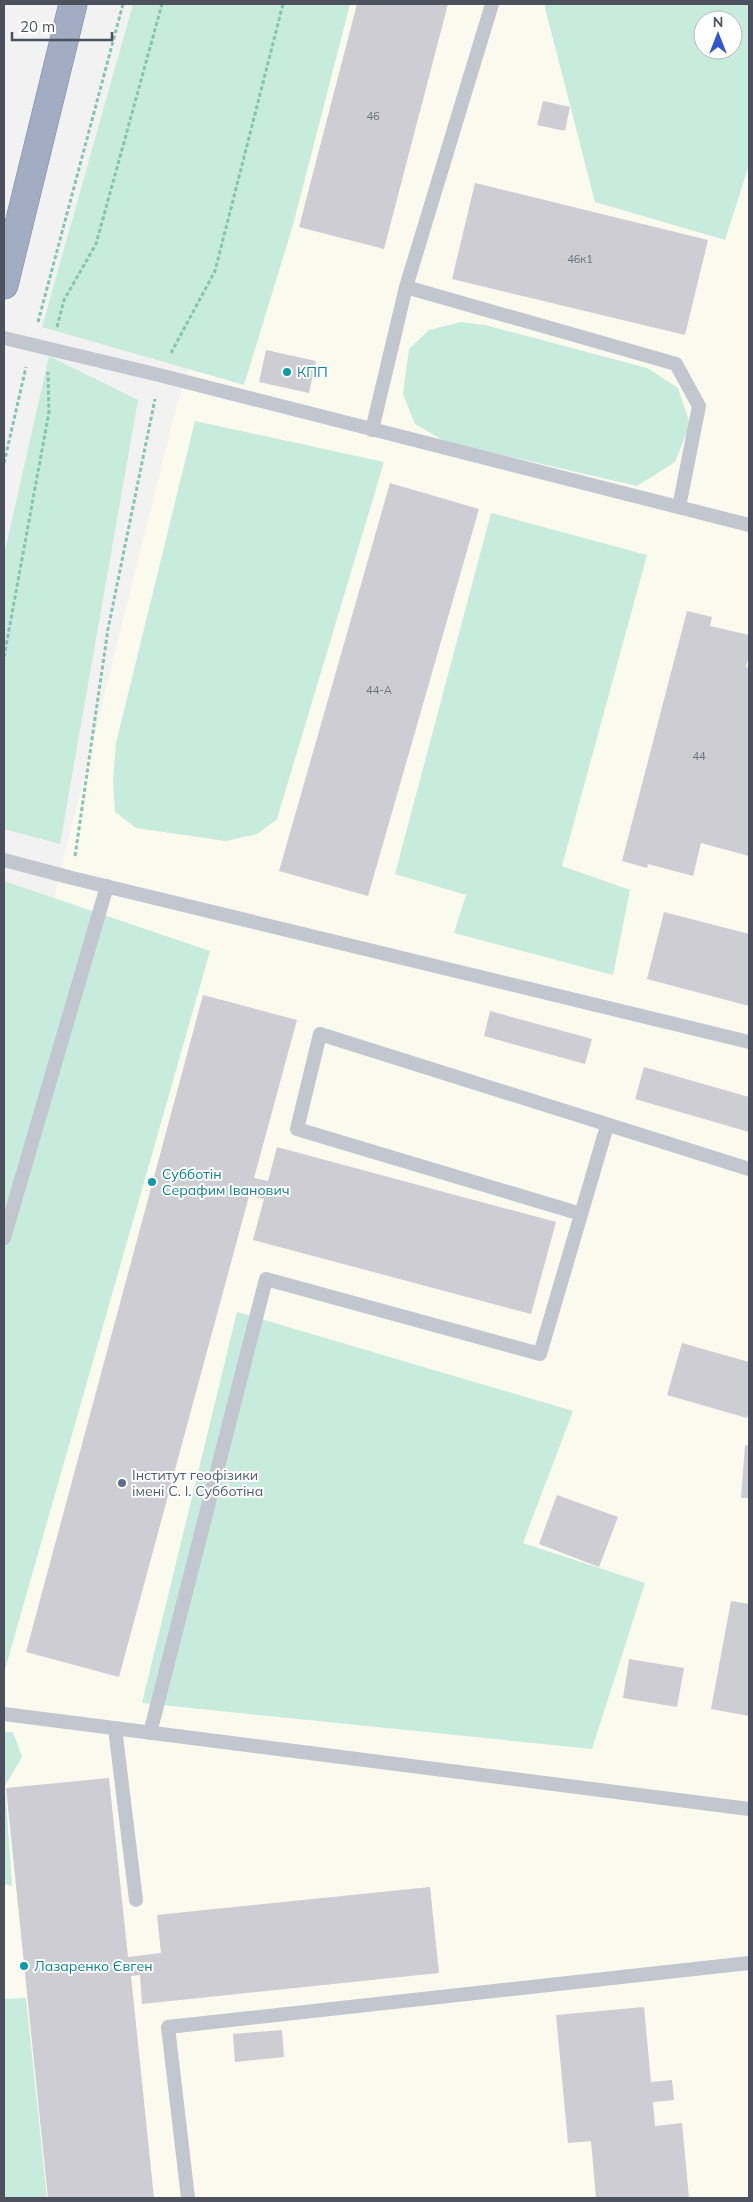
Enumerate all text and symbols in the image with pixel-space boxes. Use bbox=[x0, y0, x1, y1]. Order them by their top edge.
scale bar bbox=[12, 10, 112, 42]
north arrow bbox=[693, 10, 743, 60]
text: N bbox=[713, 13, 723, 31]
text: 20 m bbox=[20, 17, 55, 36]
house number: 46 bbox=[366, 109, 380, 123]
house number: 46к1 bbox=[567, 252, 593, 266]
place label: КПП bbox=[297, 363, 328, 381]
marker: КПП bbox=[281, 366, 293, 378]
house number: 44-А bbox=[366, 683, 392, 697]
house number: 44 bbox=[692, 749, 706, 763]
place label: Субботін Серафим Іванович bbox=[162, 1165, 290, 1199]
marker: Субботін Серафим Іванович bbox=[146, 1176, 158, 1188]
place label: Інститут геофізики імені С. І. Субботіна bbox=[132, 1466, 263, 1500]
marker: Інститут геофізики імені С. І. Субботіна bbox=[116, 1477, 128, 1489]
place label: Лазаренко Євген bbox=[34, 1957, 153, 1975]
marker: Лазаренко Євген bbox=[18, 1960, 30, 1972]

